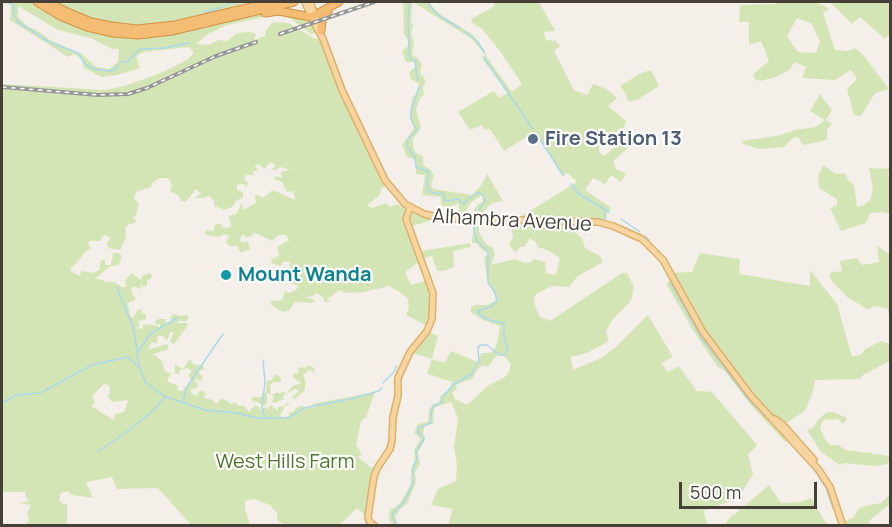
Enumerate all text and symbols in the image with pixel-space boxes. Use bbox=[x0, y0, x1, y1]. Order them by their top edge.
place label: Fire Station 13 bbox=[545, 127, 682, 151]
marker: Fire Station 13 bbox=[526, 132, 540, 146]
street label: Alhambra Avenue bbox=[432, 205, 592, 237]
place label: Mount Wanda bbox=[238, 263, 371, 287]
marker: Mount Wanda bbox=[219, 268, 233, 282]
park label: West Hills Farm bbox=[216, 450, 354, 474]
scale bar bbox=[682, 470, 820, 508]
text: 500 m bbox=[690, 480, 741, 504]

